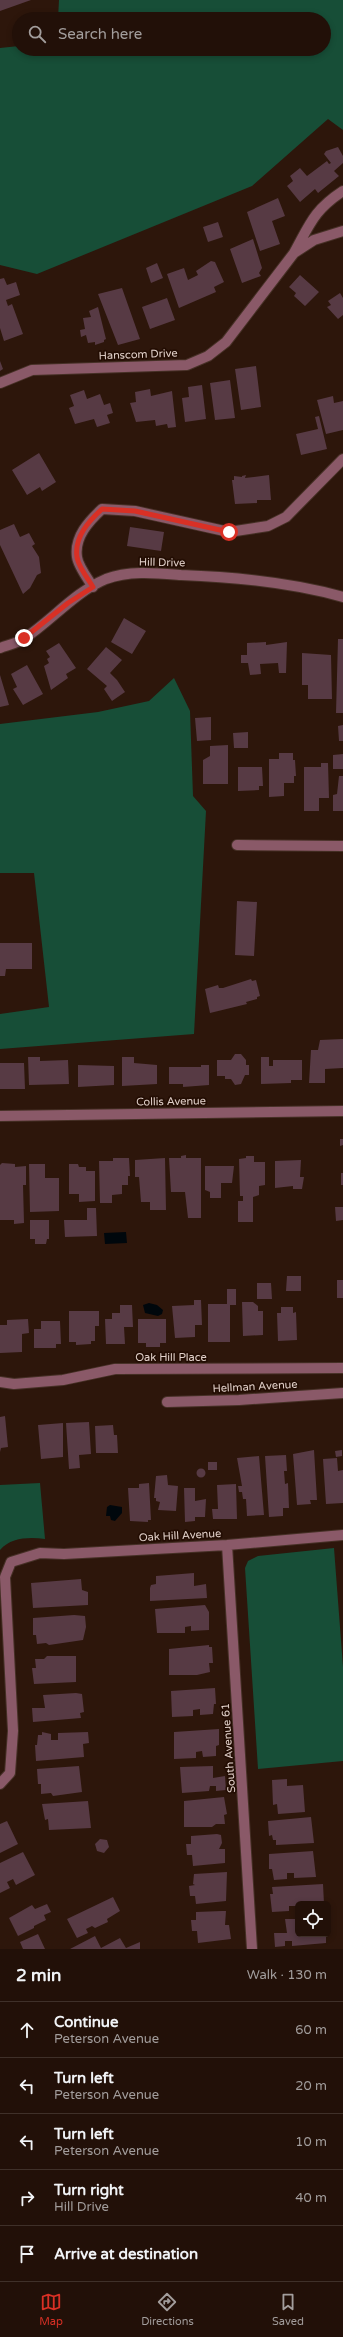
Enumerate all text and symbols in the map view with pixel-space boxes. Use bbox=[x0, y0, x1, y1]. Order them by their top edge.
search box bbox=[12, 12, 331, 56]
icon: search bbox=[26, 23, 48, 45]
text: Search here bbox=[58, 25, 142, 43]
street label: Hanscom Drive bbox=[98, 347, 178, 362]
route start bbox=[220, 523, 238, 541]
street label: Hill Drive bbox=[139, 556, 185, 569]
route end bbox=[15, 629, 33, 647]
street label: Collis Avenue bbox=[136, 1094, 206, 1109]
street label: Oak Hill Place bbox=[135, 1351, 207, 1364]
street label: Hellman Avenue bbox=[212, 1378, 298, 1395]
street label: Oak Hill Avenue bbox=[138, 1527, 222, 1544]
street label: South Avenue 61 bbox=[219, 1703, 238, 1793]
map controls bbox=[295, 1901, 331, 1937]
button: locate bbox=[295, 1901, 331, 1937]
text: 2 min bbox=[16, 1965, 61, 1986]
text: Walk · 130 m bbox=[247, 1967, 327, 1983]
text: Continue bbox=[54, 2013, 118, 2031]
icon: ahead bbox=[16, 2019, 38, 2041]
text: 60 m bbox=[295, 2022, 327, 2038]
text: Peterson Avenue bbox=[54, 2031, 159, 2047]
text: Turn left bbox=[54, 2069, 114, 2087]
icon: left bbox=[16, 2075, 38, 2097]
text: 20 m bbox=[295, 2078, 327, 2094]
text: Peterson Avenue bbox=[54, 2087, 159, 2103]
text: Turn left bbox=[54, 2125, 114, 2143]
icon: left bbox=[16, 2131, 38, 2153]
text: 10 m bbox=[295, 2134, 327, 2150]
text: Peterson Avenue bbox=[54, 2143, 159, 2159]
text: Turn right bbox=[54, 2181, 124, 2199]
icon: right bbox=[16, 2187, 38, 2209]
text: 40 m bbox=[295, 2190, 327, 2206]
text: Hill Drive bbox=[54, 2199, 109, 2215]
icon: arrive bbox=[16, 2243, 38, 2265]
text: Arrive at destination bbox=[54, 2245, 198, 2263]
tab: Map bbox=[39, 2291, 63, 2328]
tab: Directions bbox=[141, 2291, 194, 2328]
tab: Saved bbox=[272, 2291, 304, 2328]

